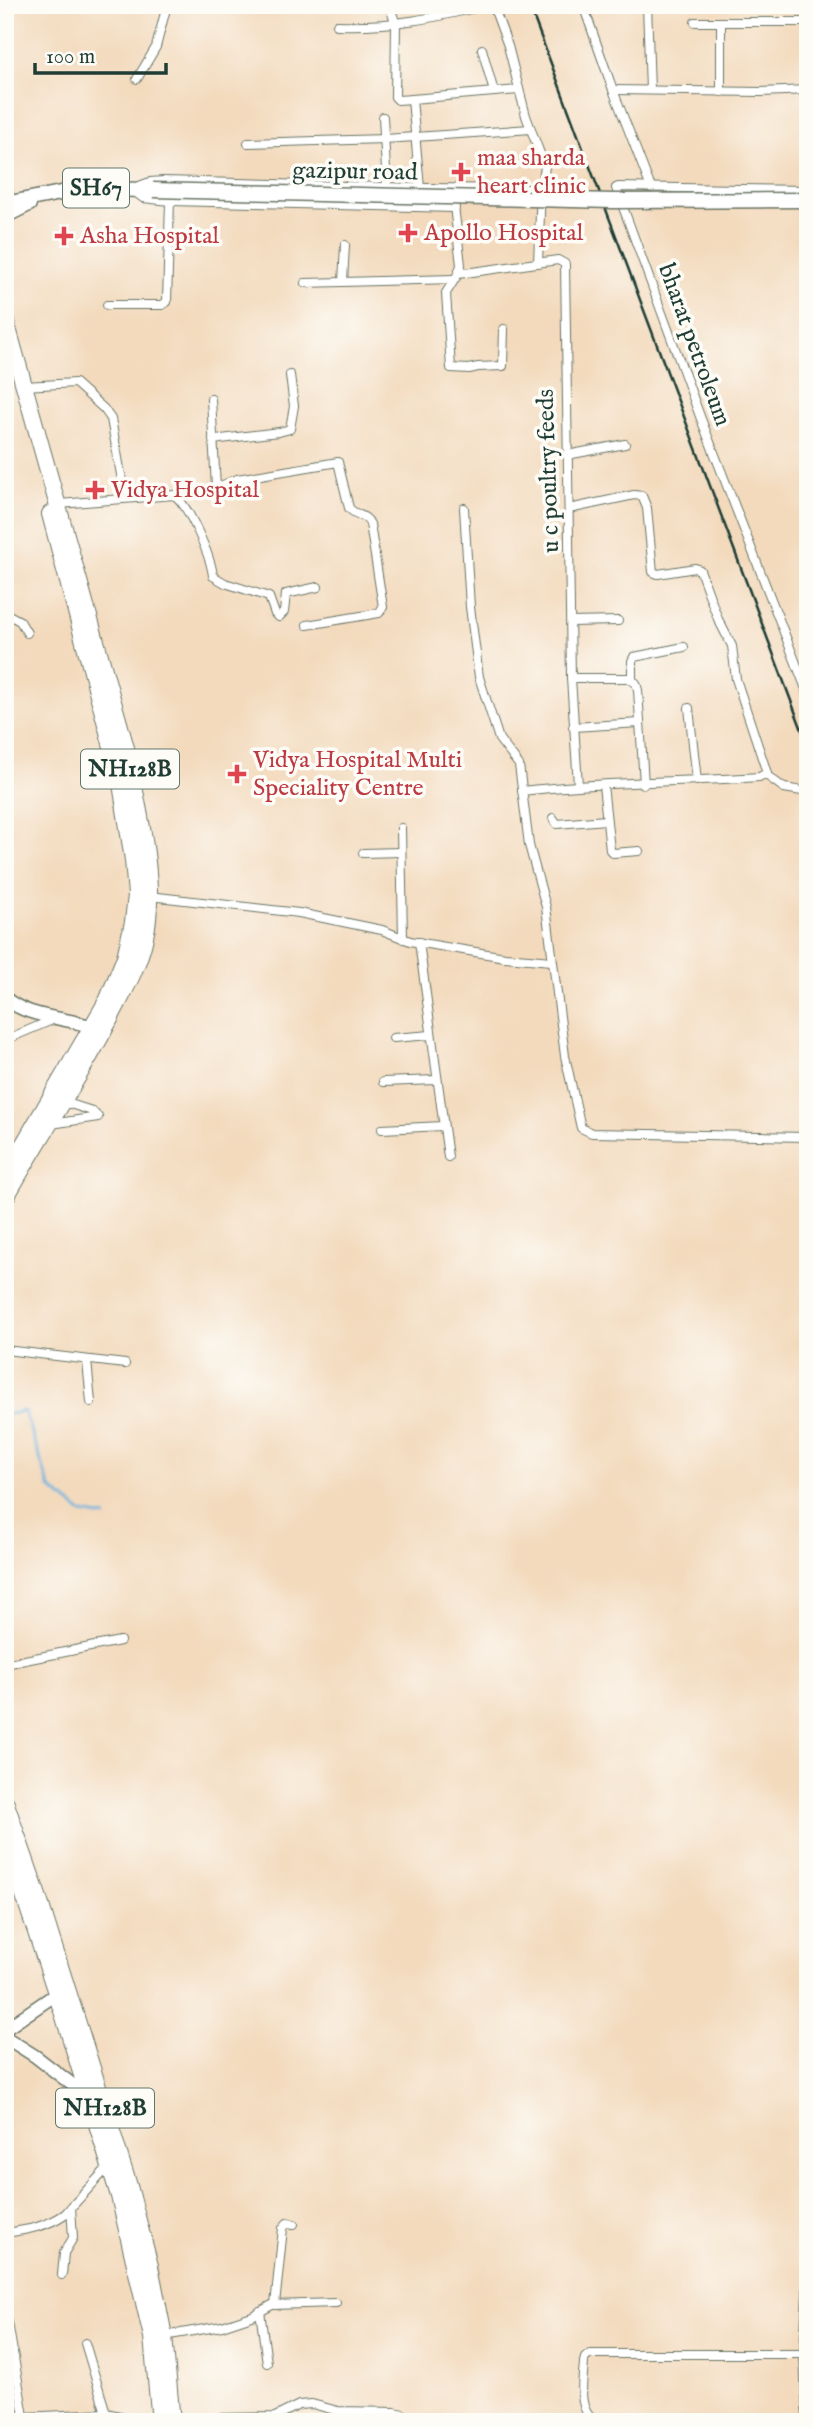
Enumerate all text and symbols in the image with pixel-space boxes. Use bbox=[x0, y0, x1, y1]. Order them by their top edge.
scale bar bbox=[35, 32, 166, 76]
text: 100 m bbox=[46, 44, 95, 71]
place label: maa sharda heart clinic bbox=[477, 143, 586, 202]
street label: gazipur road bbox=[292, 155, 418, 189]
marker: maa sharda heart clinic bbox=[451, 162, 471, 182]
road number: SH67 bbox=[63, 168, 129, 208]
place label: Apollo Hospital bbox=[423, 218, 584, 249]
place label: Asha Hospital bbox=[79, 221, 220, 252]
marker: Apollo Hospital bbox=[398, 223, 418, 243]
marker: Asha Hospital bbox=[54, 226, 74, 246]
street label: bharat petroleum bbox=[650, 259, 738, 431]
street label: u c poultry feeds bbox=[531, 388, 567, 554]
place label: Vidya Hospital bbox=[110, 475, 259, 506]
marker: Vidya Hospital bbox=[85, 480, 105, 500]
place label: Vidya Hospital Multi Speciality Centre bbox=[252, 745, 462, 804]
road number: NH128B bbox=[81, 750, 179, 789]
marker: Vidya Hospital Multi Speciality Centre bbox=[227, 764, 247, 784]
road number: NH128B bbox=[56, 2088, 154, 2128]

